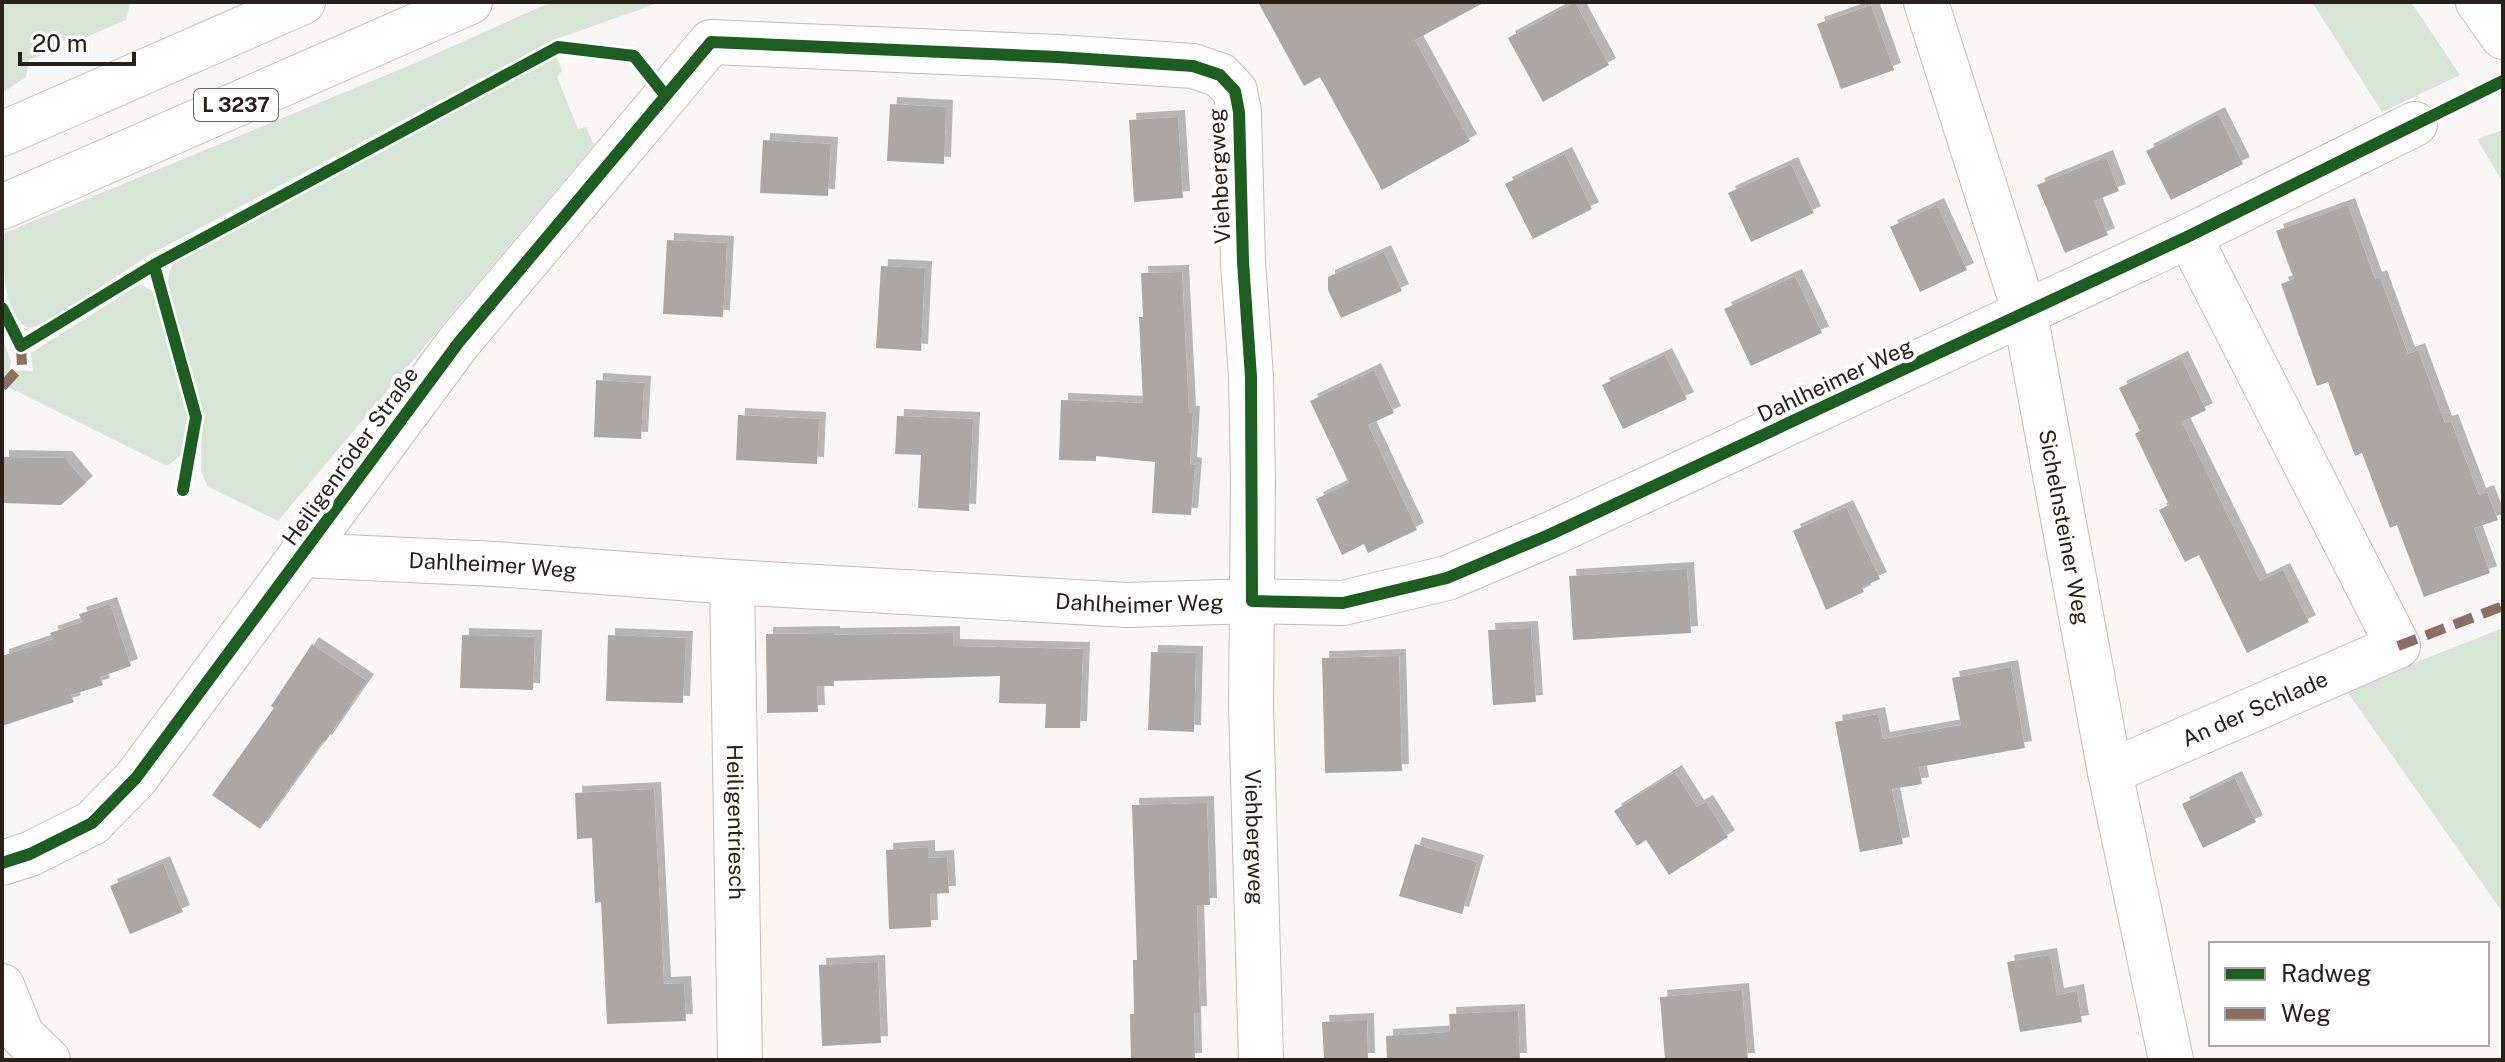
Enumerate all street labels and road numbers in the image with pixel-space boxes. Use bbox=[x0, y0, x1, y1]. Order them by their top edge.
road number: L 3237 bbox=[194, 89, 278, 121]
street label: Viehbergweg bbox=[1202, 107, 1236, 245]
street label: Dahlheimer Weg bbox=[1753, 333, 1917, 427]
street label: Heiligenröder Straße bbox=[277, 362, 423, 550]
street label: Sichelnsteiner Weg bbox=[2034, 427, 2095, 627]
street label: Dahlheimer Weg bbox=[408, 547, 578, 583]
street label: Dahlheimer Weg bbox=[1055, 588, 1224, 618]
street label: An der Schlade bbox=[2178, 665, 2332, 752]
street label: Heiligentriesch bbox=[722, 744, 750, 900]
street label: Viehbergweg bbox=[1240, 769, 1270, 905]

